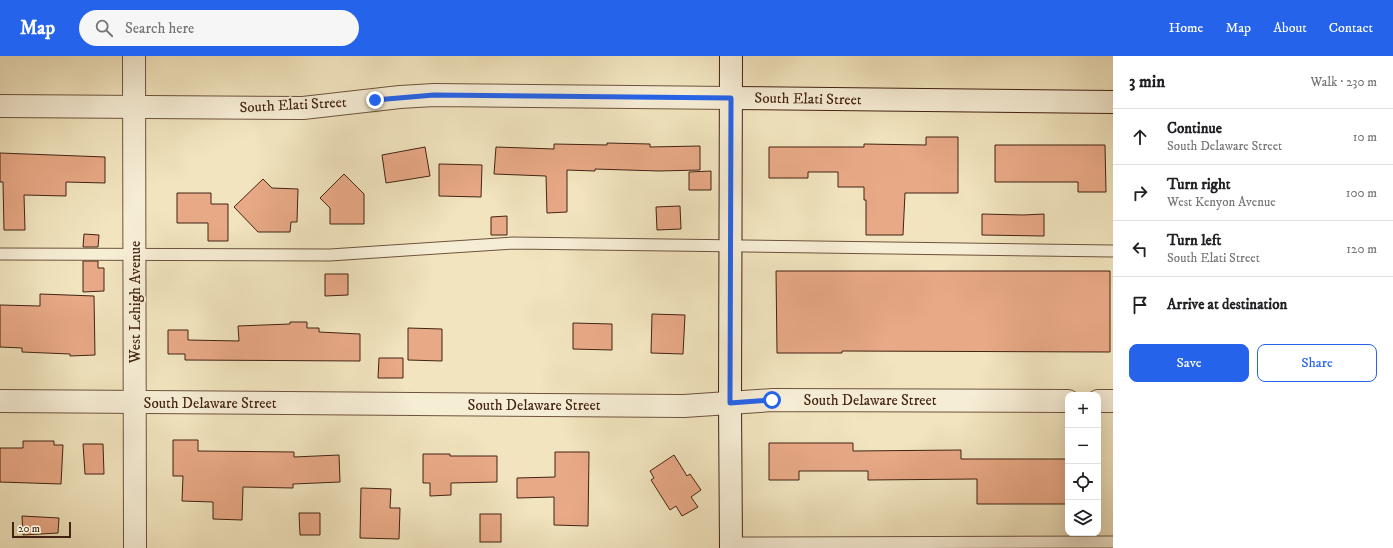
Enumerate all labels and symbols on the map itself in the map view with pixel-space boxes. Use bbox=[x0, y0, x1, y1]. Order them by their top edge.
street label: South Elati Street bbox=[754, 89, 862, 109]
route end bbox=[366, 91, 384, 109]
street label: South Elati Street bbox=[239, 93, 347, 117]
street label: West Lehigh Avenue bbox=[126, 241, 145, 364]
route start bbox=[763, 391, 781, 409]
street label: South Delaware Street bbox=[804, 391, 937, 410]
street label: South Delaware Street bbox=[144, 394, 277, 413]
street label: South Delaware Street bbox=[468, 396, 601, 415]
scale bar bbox=[12, 520, 71, 539]

